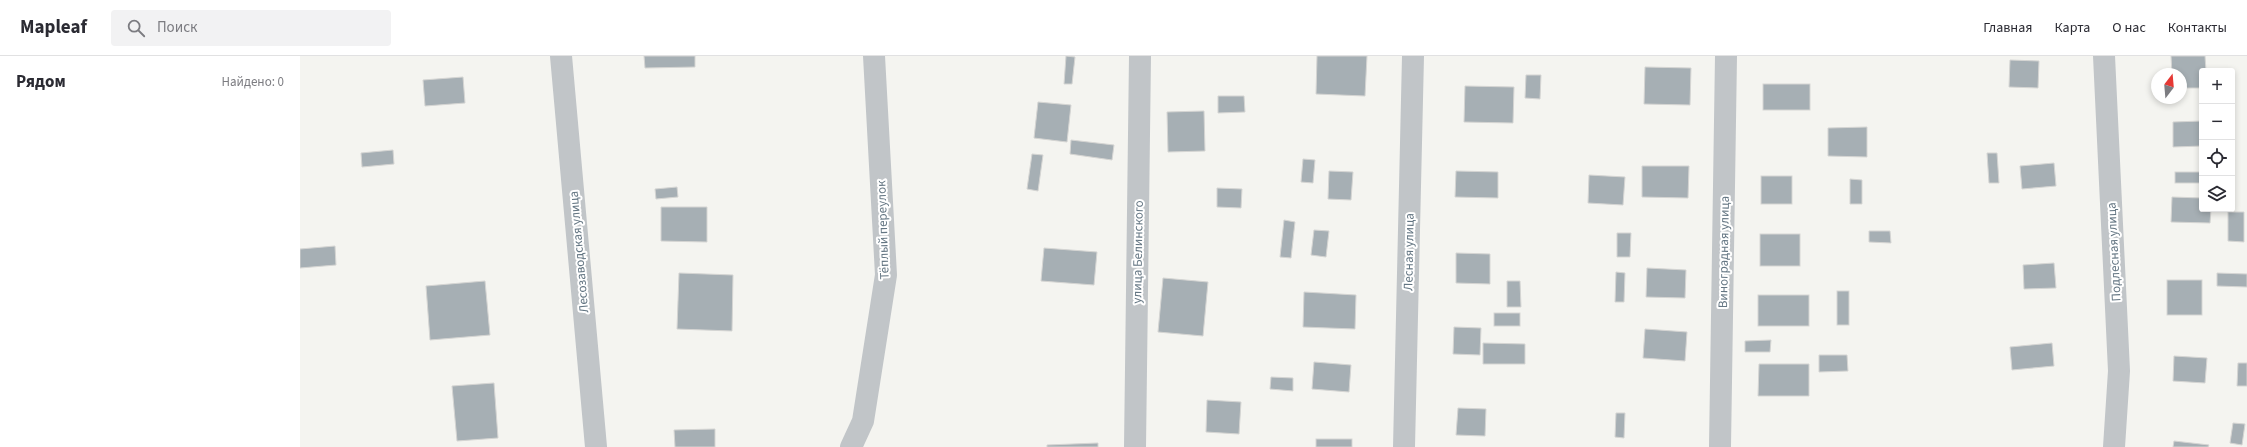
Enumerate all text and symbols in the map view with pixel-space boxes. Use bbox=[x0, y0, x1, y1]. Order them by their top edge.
search box bbox=[111, 10, 391, 46]
text: Mapleaf bbox=[20, 14, 87, 41]
icon: search bbox=[125, 17, 147, 39]
text: Поиск bbox=[157, 17, 197, 38]
text: Главная bbox=[1983, 18, 2032, 38]
text: Карта bbox=[2054, 18, 2090, 38]
text: О нас bbox=[2112, 18, 2146, 38]
text: Контакты bbox=[2168, 18, 2227, 38]
north arrow bbox=[2151, 68, 2187, 104]
map controls bbox=[2199, 68, 2235, 212]
button: + bbox=[2199, 68, 2235, 104]
text: Рядом bbox=[16, 70, 66, 94]
text: Найдено: 0 bbox=[222, 73, 284, 91]
button: − bbox=[2199, 104, 2235, 140]
button: locate bbox=[2199, 140, 2235, 176]
button: layers bbox=[2199, 176, 2235, 212]
street label: Тёплый переулок bbox=[872, 180, 894, 280]
street label: Лесозаводская улица bbox=[565, 190, 593, 314]
street label: Виноградная улица bbox=[1714, 196, 1734, 308]
street label: улица Белинского bbox=[1128, 200, 1148, 304]
street label: Подлесная улица bbox=[2102, 202, 2126, 302]
street label: Лесная улица bbox=[1399, 213, 1419, 291]

